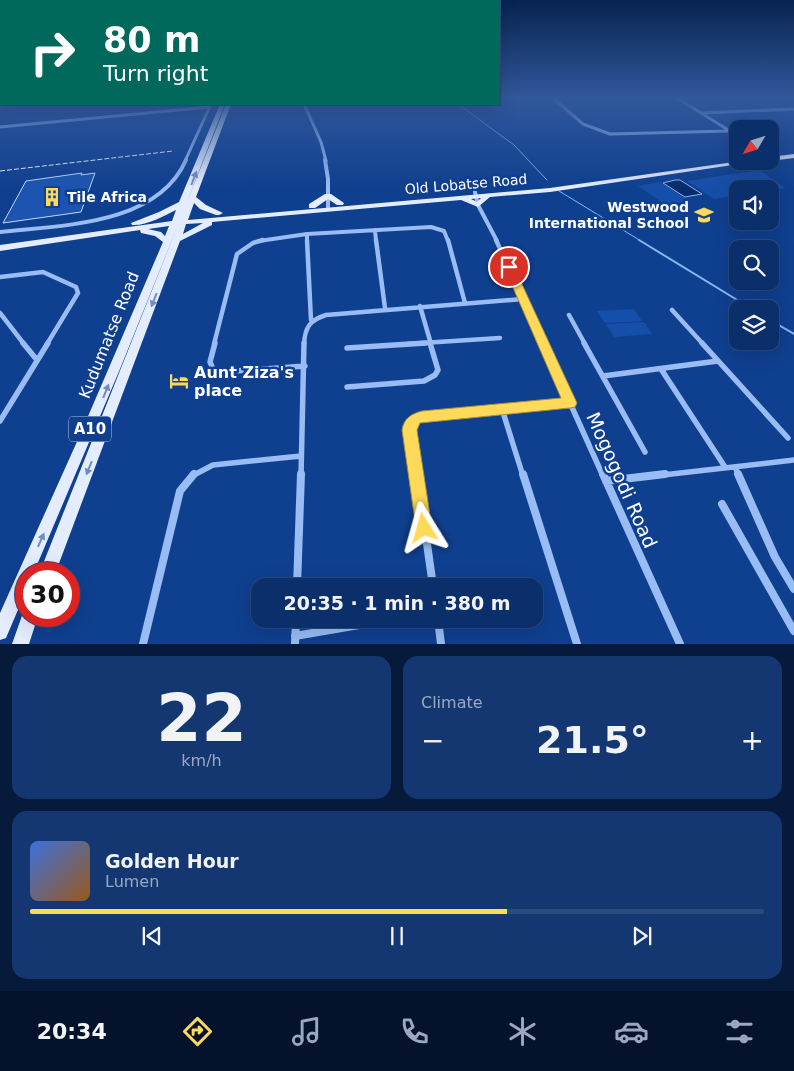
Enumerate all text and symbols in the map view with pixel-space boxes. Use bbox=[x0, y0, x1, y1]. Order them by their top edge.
icon: right bbox=[20, 20, 85, 85]
text: 80 m bbox=[103, 20, 200, 60]
text: Turn right bbox=[103, 61, 208, 86]
north arrow bbox=[729, 120, 779, 170]
map controls bbox=[729, 120, 779, 350]
one-way arrow bbox=[191, 170, 198, 185]
street label: Old Lobatse Road bbox=[404, 171, 528, 197]
button: sound bbox=[729, 180, 779, 230]
building icon: Tile Africa bbox=[41, 186, 63, 208]
place label: Tile Africa bbox=[67, 189, 147, 205]
place label: Westwood International School bbox=[529, 199, 689, 231]
school or university icon: Westwood International School bbox=[693, 204, 715, 226]
button: search bbox=[729, 240, 779, 290]
pin bbox=[488, 246, 530, 288]
icon: arrive bbox=[495, 253, 523, 281]
street label: Kudumatse Road bbox=[75, 269, 143, 401]
one-way arrow bbox=[150, 293, 158, 308]
button: layers bbox=[729, 300, 779, 350]
place label: Aunt Ziza's place bbox=[194, 363, 294, 400]
hotel icon: Aunt Ziza's place bbox=[168, 370, 190, 392]
one-way arrow bbox=[102, 384, 110, 398]
street label: Mogogodi Road bbox=[582, 409, 662, 551]
road number: A10 bbox=[69, 416, 111, 442]
one-way arrow bbox=[85, 461, 93, 476]
position arrow bbox=[397, 501, 449, 553]
one-way arrow bbox=[37, 533, 45, 547]
speed limit sign: 30 bbox=[15, 562, 80, 627]
text: 20:35 · 1 min · 380 m bbox=[283, 592, 511, 614]
text: 22 bbox=[156, 681, 247, 756]
text: Climate bbox=[421, 693, 483, 712]
text: 21.5° bbox=[536, 718, 649, 762]
text: − bbox=[421, 724, 444, 757]
text: + bbox=[741, 724, 764, 757]
text: km/h bbox=[181, 751, 222, 770]
text: Golden Hour bbox=[105, 850, 239, 872]
text: Lumen bbox=[105, 872, 159, 891]
icon: previous bbox=[138, 922, 166, 950]
icon: pause bbox=[383, 922, 411, 950]
icon: next bbox=[628, 922, 656, 950]
icon: directions bbox=[180, 1014, 215, 1049]
icon: music bbox=[289, 1014, 324, 1049]
icon: phone bbox=[397, 1014, 432, 1049]
icon: climate bbox=[505, 1014, 540, 1049]
icon: car bbox=[614, 1014, 649, 1049]
icon: filters bbox=[722, 1014, 757, 1049]
text: 20:34 bbox=[37, 1019, 107, 1044]

